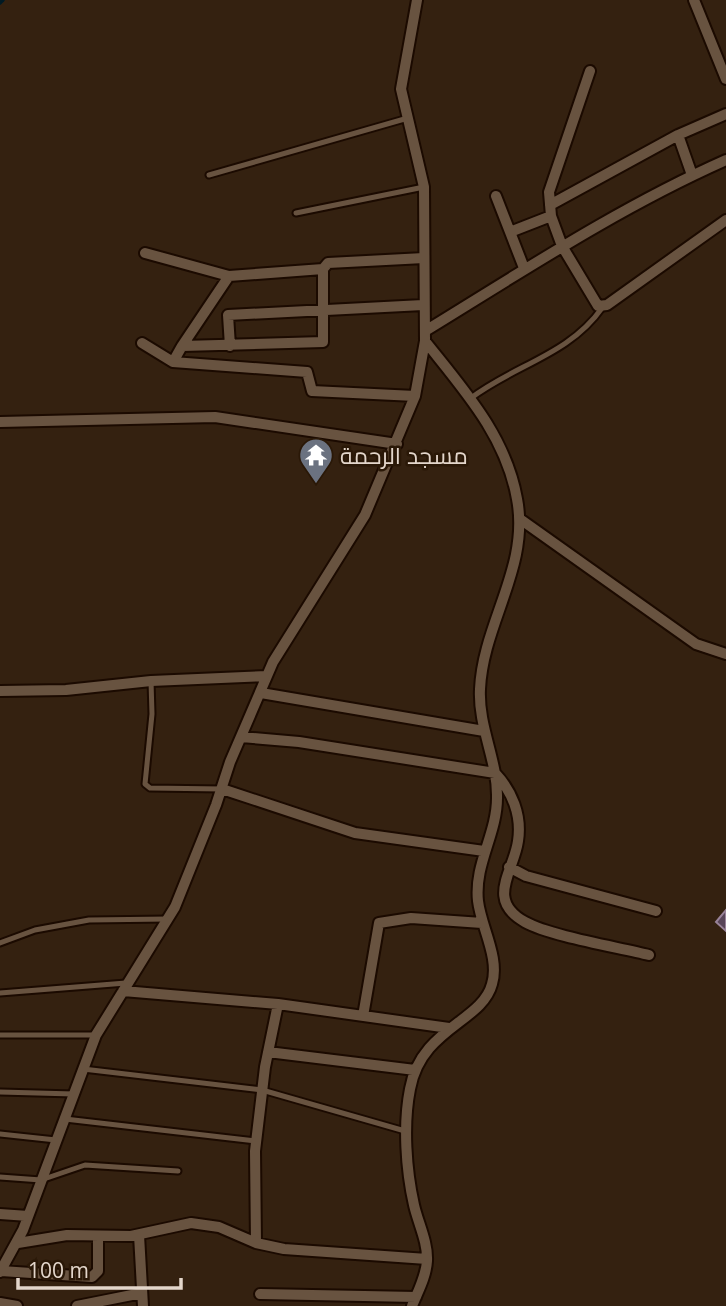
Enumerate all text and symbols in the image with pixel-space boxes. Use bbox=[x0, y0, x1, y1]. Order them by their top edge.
temple icon: مسجد الرحمة bbox=[297, 436, 335, 485]
place label: مسجد الرحمة bbox=[340, 439, 468, 471]
scale bar bbox=[18, 1246, 180, 1290]
text: 100 m bbox=[28, 1256, 89, 1284]

